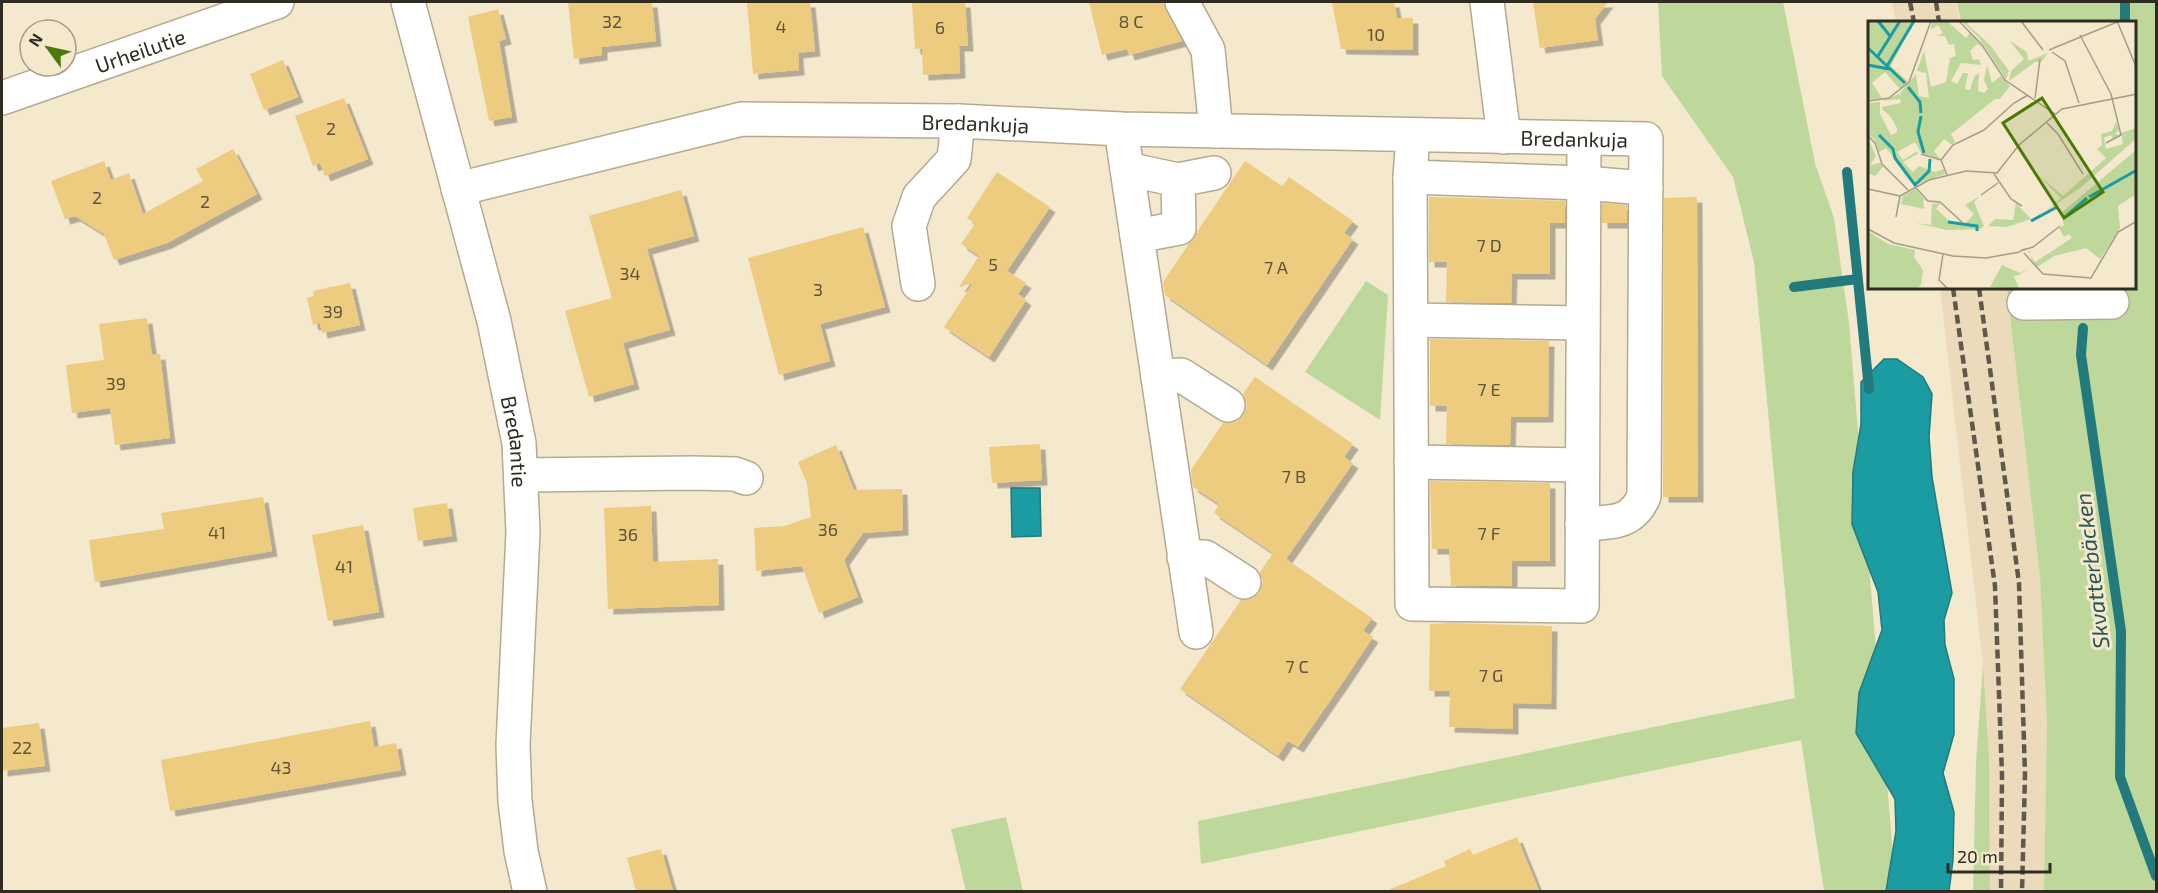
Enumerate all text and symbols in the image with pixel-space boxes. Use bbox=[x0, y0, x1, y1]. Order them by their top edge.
house number: 32 bbox=[602, 10, 622, 32]
house number: 8 C bbox=[1118, 10, 1144, 32]
house number: 4 bbox=[775, 15, 787, 37]
house number: 6 bbox=[935, 16, 945, 38]
north arrow bbox=[18, 18, 78, 78]
inset map bbox=[1868, 21, 2137, 290]
street label: Urheilutie bbox=[91, 23, 188, 77]
house number: 10 bbox=[1367, 23, 1385, 45]
text: N bbox=[24, 30, 46, 50]
street label: Bredankuja bbox=[922, 108, 1030, 137]
house number: 2 bbox=[326, 117, 336, 139]
street label: Bredankuja bbox=[1520, 124, 1628, 152]
house number: 2 bbox=[92, 186, 102, 208]
house number: 2 bbox=[200, 190, 210, 212]
house number: 7 D bbox=[1476, 234, 1502, 256]
house number: 5 bbox=[988, 253, 998, 275]
house number: 7 A bbox=[1264, 256, 1289, 278]
house number: 34 bbox=[619, 262, 641, 284]
house number: 3 bbox=[813, 278, 823, 300]
house number: 39 bbox=[323, 300, 343, 322]
house number: 39 bbox=[106, 372, 126, 394]
house number: 7 E bbox=[1477, 378, 1501, 400]
street label: Bredantie bbox=[497, 393, 533, 488]
house number: 7 B bbox=[1282, 465, 1306, 487]
water label: Skvatterbäcken bbox=[2069, 492, 2113, 650]
house number: 36 bbox=[818, 518, 838, 540]
house number: 41 bbox=[208, 521, 226, 543]
house number: 7 F bbox=[1478, 522, 1501, 544]
house number: 36 bbox=[618, 523, 638, 545]
house number: 41 bbox=[335, 555, 353, 577]
house number: 7 C bbox=[1285, 655, 1309, 677]
house number: 7 G bbox=[1479, 664, 1503, 686]
house number: 22 bbox=[12, 736, 32, 758]
house number: 43 bbox=[270, 756, 292, 778]
scale bar bbox=[1948, 836, 2050, 874]
text: 20 m bbox=[1957, 845, 1998, 867]

